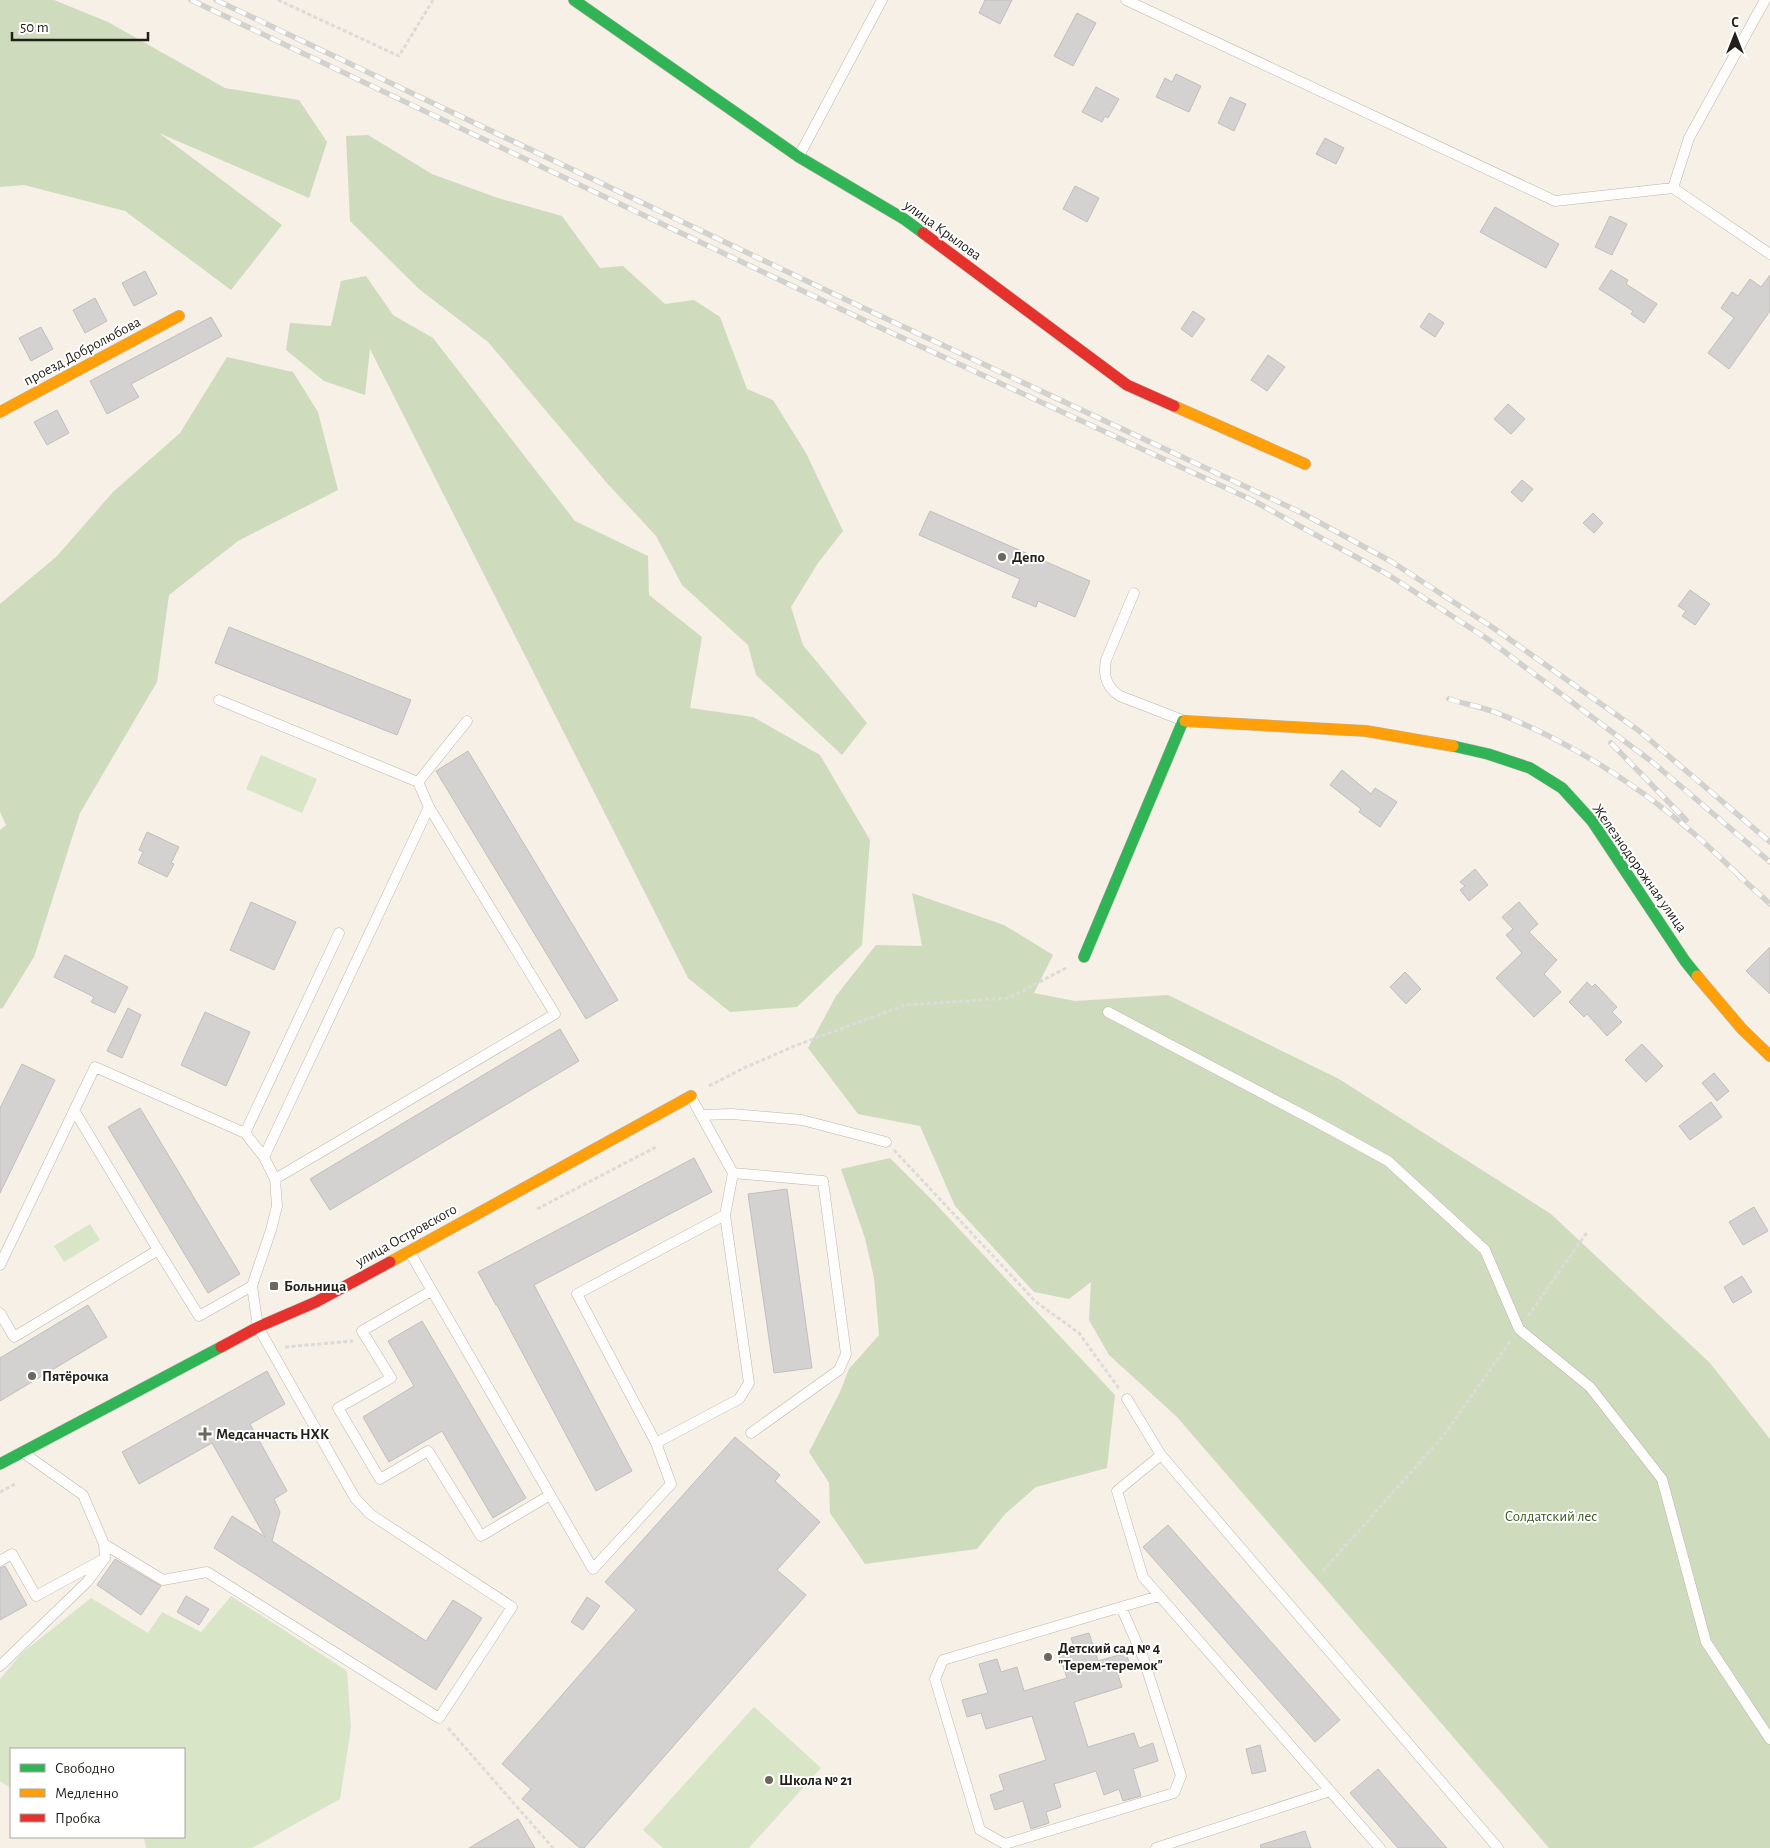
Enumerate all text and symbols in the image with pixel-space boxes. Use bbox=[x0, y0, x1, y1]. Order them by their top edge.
scale bar bbox=[12, 10, 149, 42]
north arrow bbox=[1710, 10, 1760, 60]
text: С bbox=[1731, 16, 1739, 30]
text: 50 m bbox=[20, 20, 49, 35]
street label: улица Крылова bbox=[901, 197, 984, 263]
street label: проезд Добролюбова bbox=[21, 314, 143, 389]
place label: Депо bbox=[1012, 550, 1045, 565]
marker: Депо bbox=[996, 551, 1008, 563]
street label: Железнодорожная улица bbox=[1590, 801, 1690, 935]
street label: улица Островского bbox=[352, 1201, 459, 1270]
place label: Больница bbox=[284, 1279, 346, 1294]
marker: Больница bbox=[268, 1280, 280, 1292]
place label: Пятёрочка bbox=[42, 1369, 109, 1384]
marker: Пятёрочка bbox=[26, 1370, 38, 1382]
marker: Медсанчасть НХК bbox=[198, 1427, 212, 1441]
place label: Медсанчасть НХК bbox=[216, 1427, 329, 1442]
park label: Солдатский лес bbox=[1505, 1509, 1597, 1524]
place label: Детский сад № 4 "Терем-теремок" bbox=[1058, 1641, 1163, 1673]
marker: Детский сад № 4 "Терем-теремок" bbox=[1042, 1651, 1054, 1663]
legend bbox=[10, 1748, 185, 1838]
text: Свободно bbox=[55, 1761, 115, 1776]
place label: Школа № 21 bbox=[779, 1773, 853, 1788]
marker: Школа № 21 bbox=[763, 1774, 775, 1786]
text: Медленно bbox=[55, 1786, 119, 1801]
text: Пробка bbox=[55, 1811, 101, 1826]

